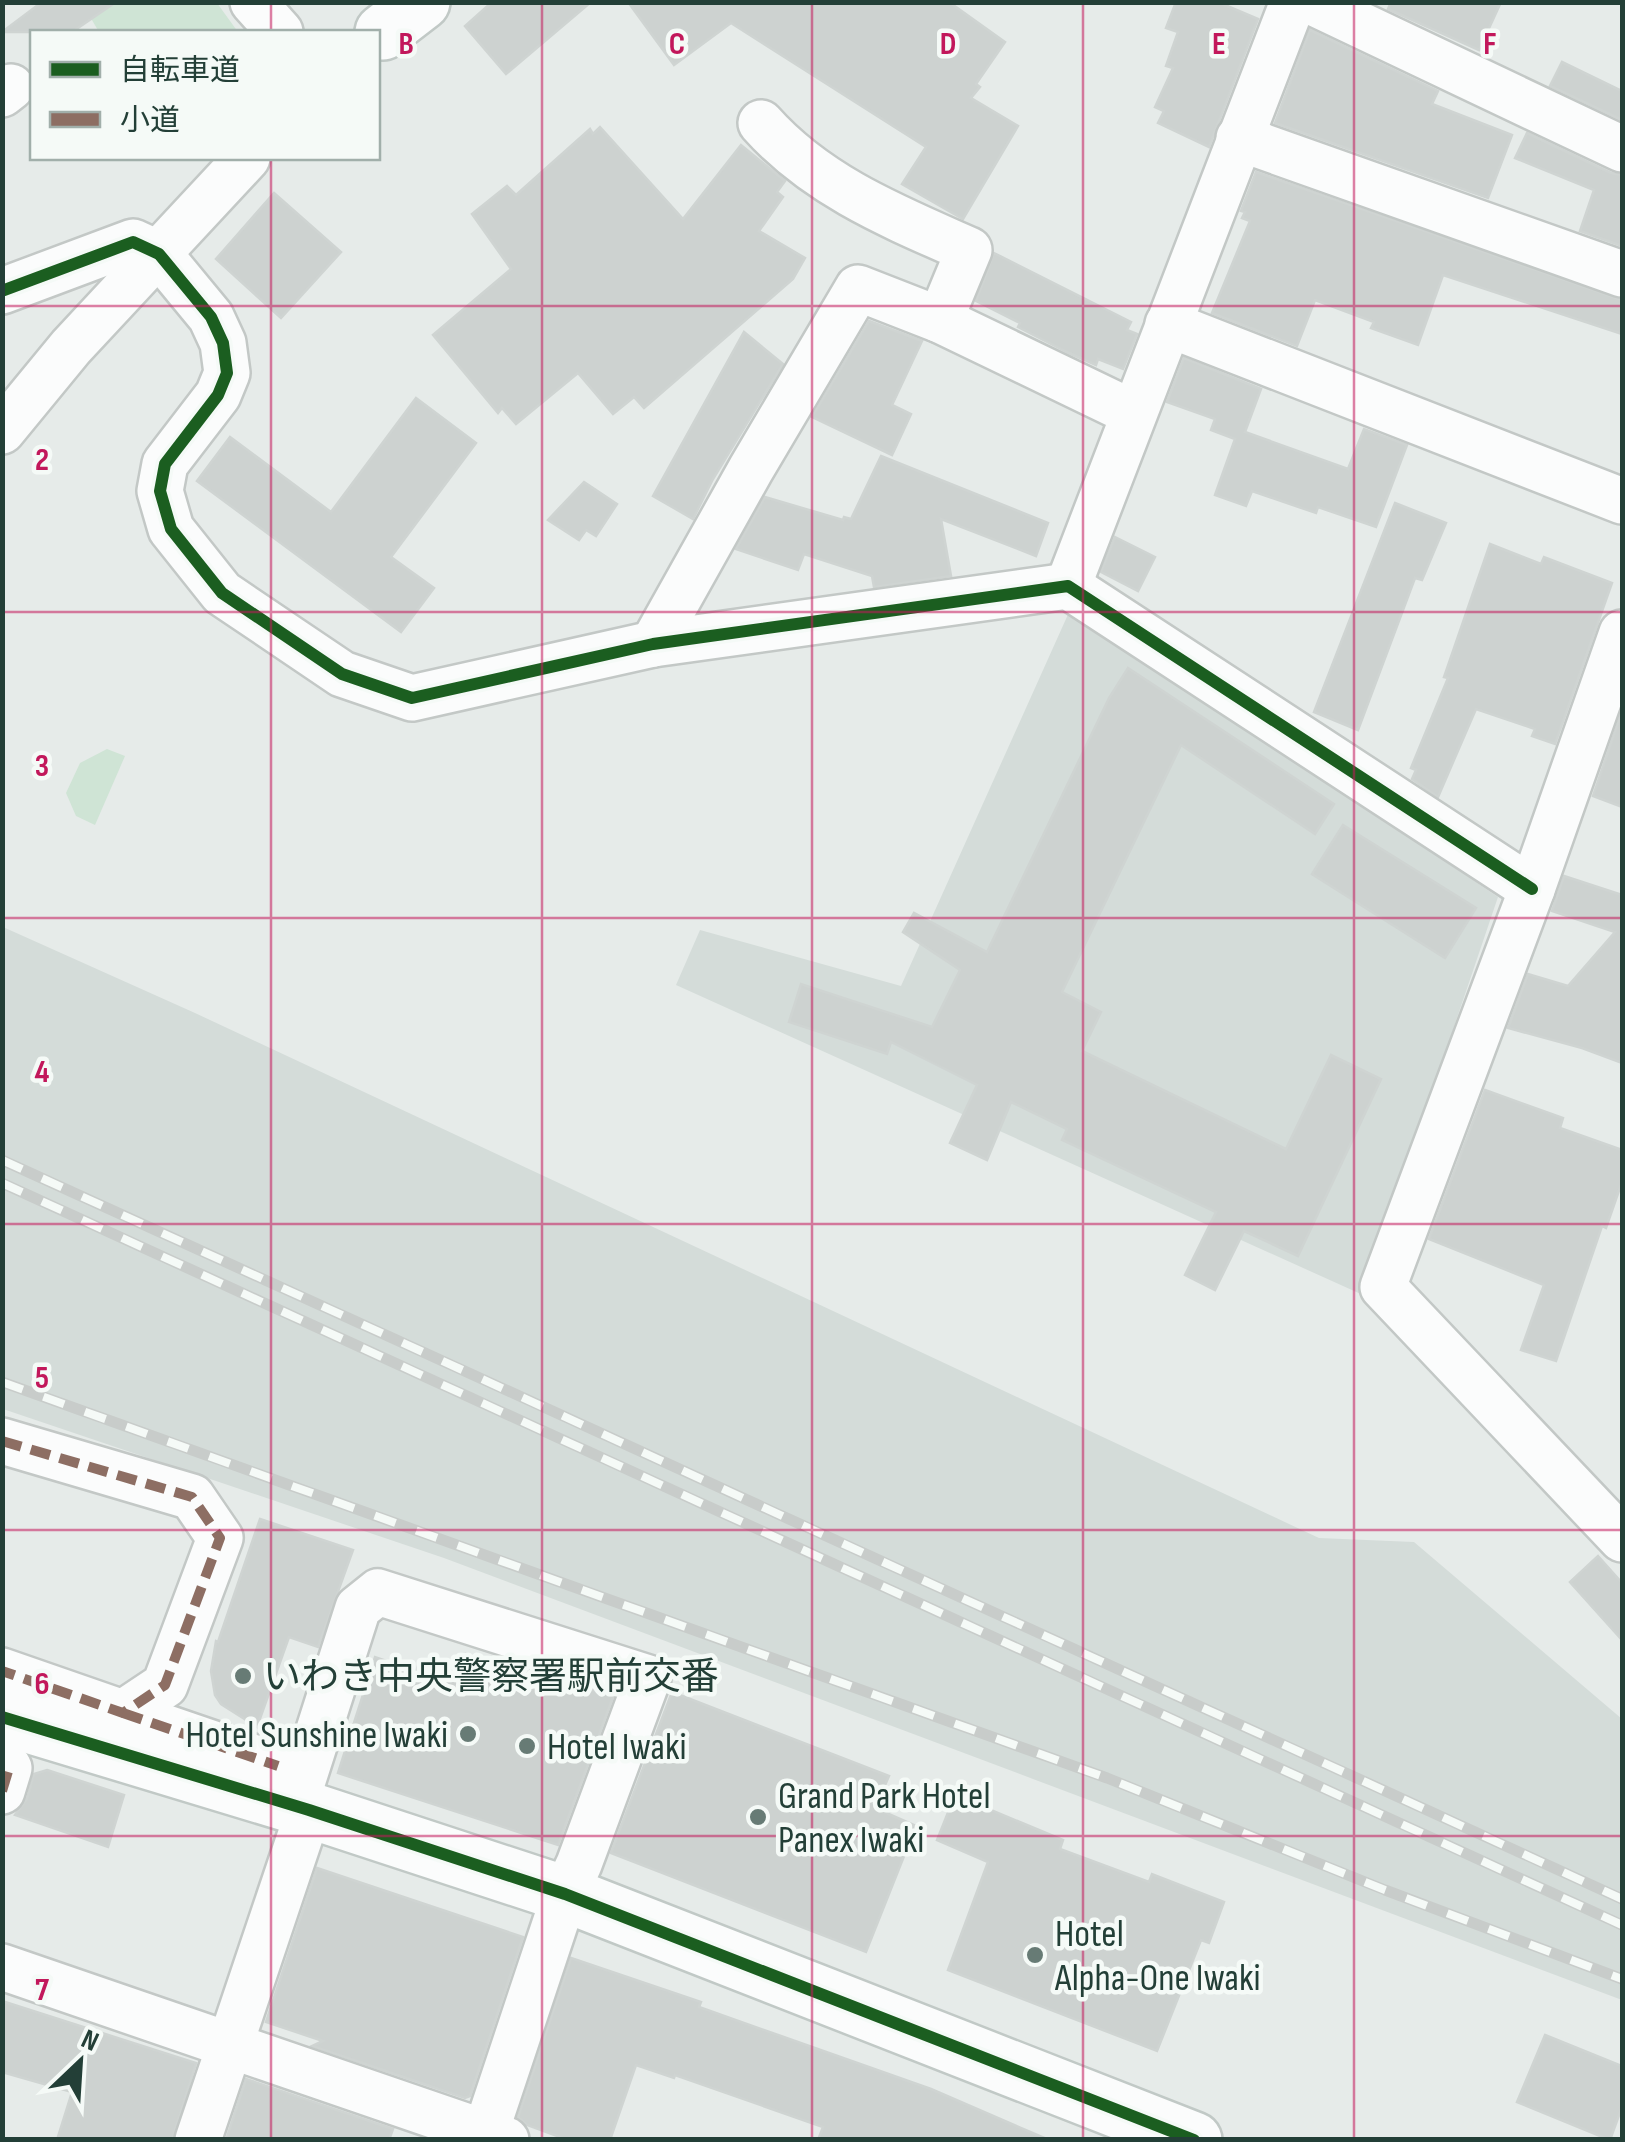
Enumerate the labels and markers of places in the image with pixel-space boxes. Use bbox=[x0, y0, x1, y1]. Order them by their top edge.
place label: いわき中央警察署駅前交番 bbox=[263, 1655, 719, 1700]
marker: いわき中央警察署駅前交番 bbox=[232, 1665, 254, 1687]
place label: Hotel Sunshine Iwaki bbox=[186, 1713, 448, 1758]
marker: Hotel Sunshine Iwaki bbox=[457, 1723, 479, 1745]
place label: Hotel Iwaki bbox=[547, 1725, 686, 1770]
marker: Hotel Iwaki bbox=[516, 1735, 538, 1757]
place label: Grand Park Hotel Panex Iwaki bbox=[778, 1774, 990, 1863]
marker: Grand Park Hotel Panex Iwaki bbox=[747, 1806, 769, 1828]
place label: Hotel Alpha-One Iwaki bbox=[1054, 1912, 1260, 2001]
marker: Hotel Alpha-One Iwaki bbox=[1024, 1944, 1046, 1966]

